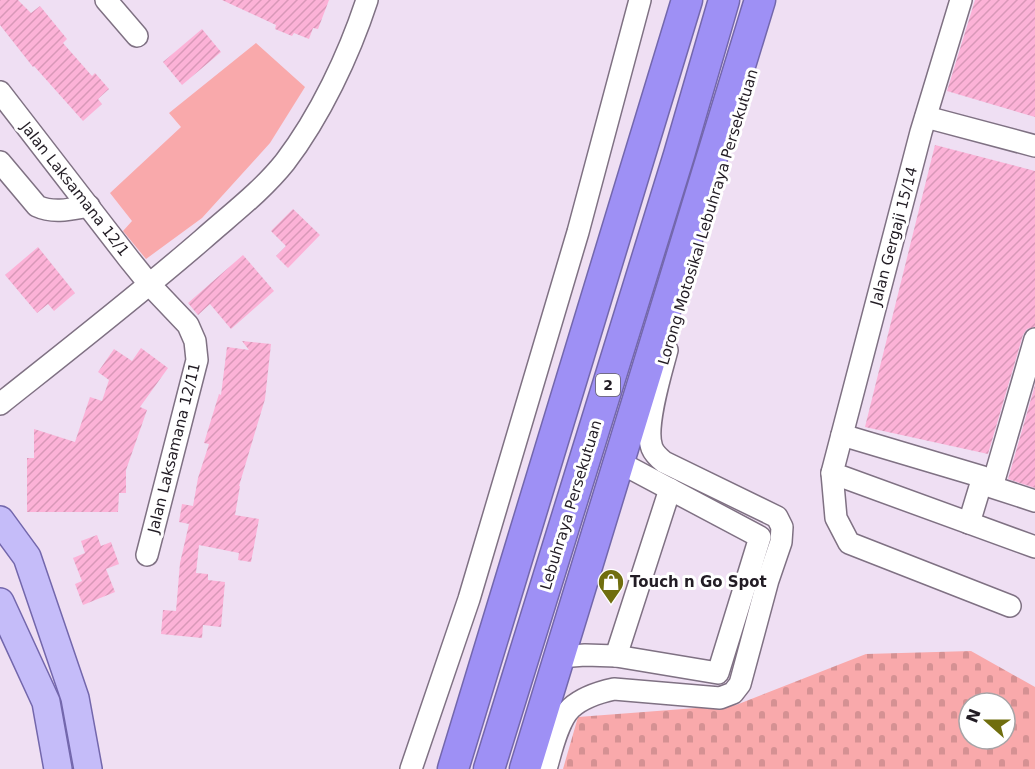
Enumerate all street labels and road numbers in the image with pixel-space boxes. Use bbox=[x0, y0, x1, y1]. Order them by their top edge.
street label: Lorong Motosikal Lebuhraya Persekutuan bbox=[654, 67, 762, 367]
street label: Jalan Laksamana 12/1 bbox=[16, 117, 133, 260]
street label: Jalan Gergaji 15/14 bbox=[867, 165, 921, 308]
street label: Jalan Laksamana 12/11 bbox=[144, 361, 204, 536]
road number: 2 bbox=[596, 374, 620, 396]
street label: Lebuhraya Persekutuan bbox=[537, 418, 605, 592]

